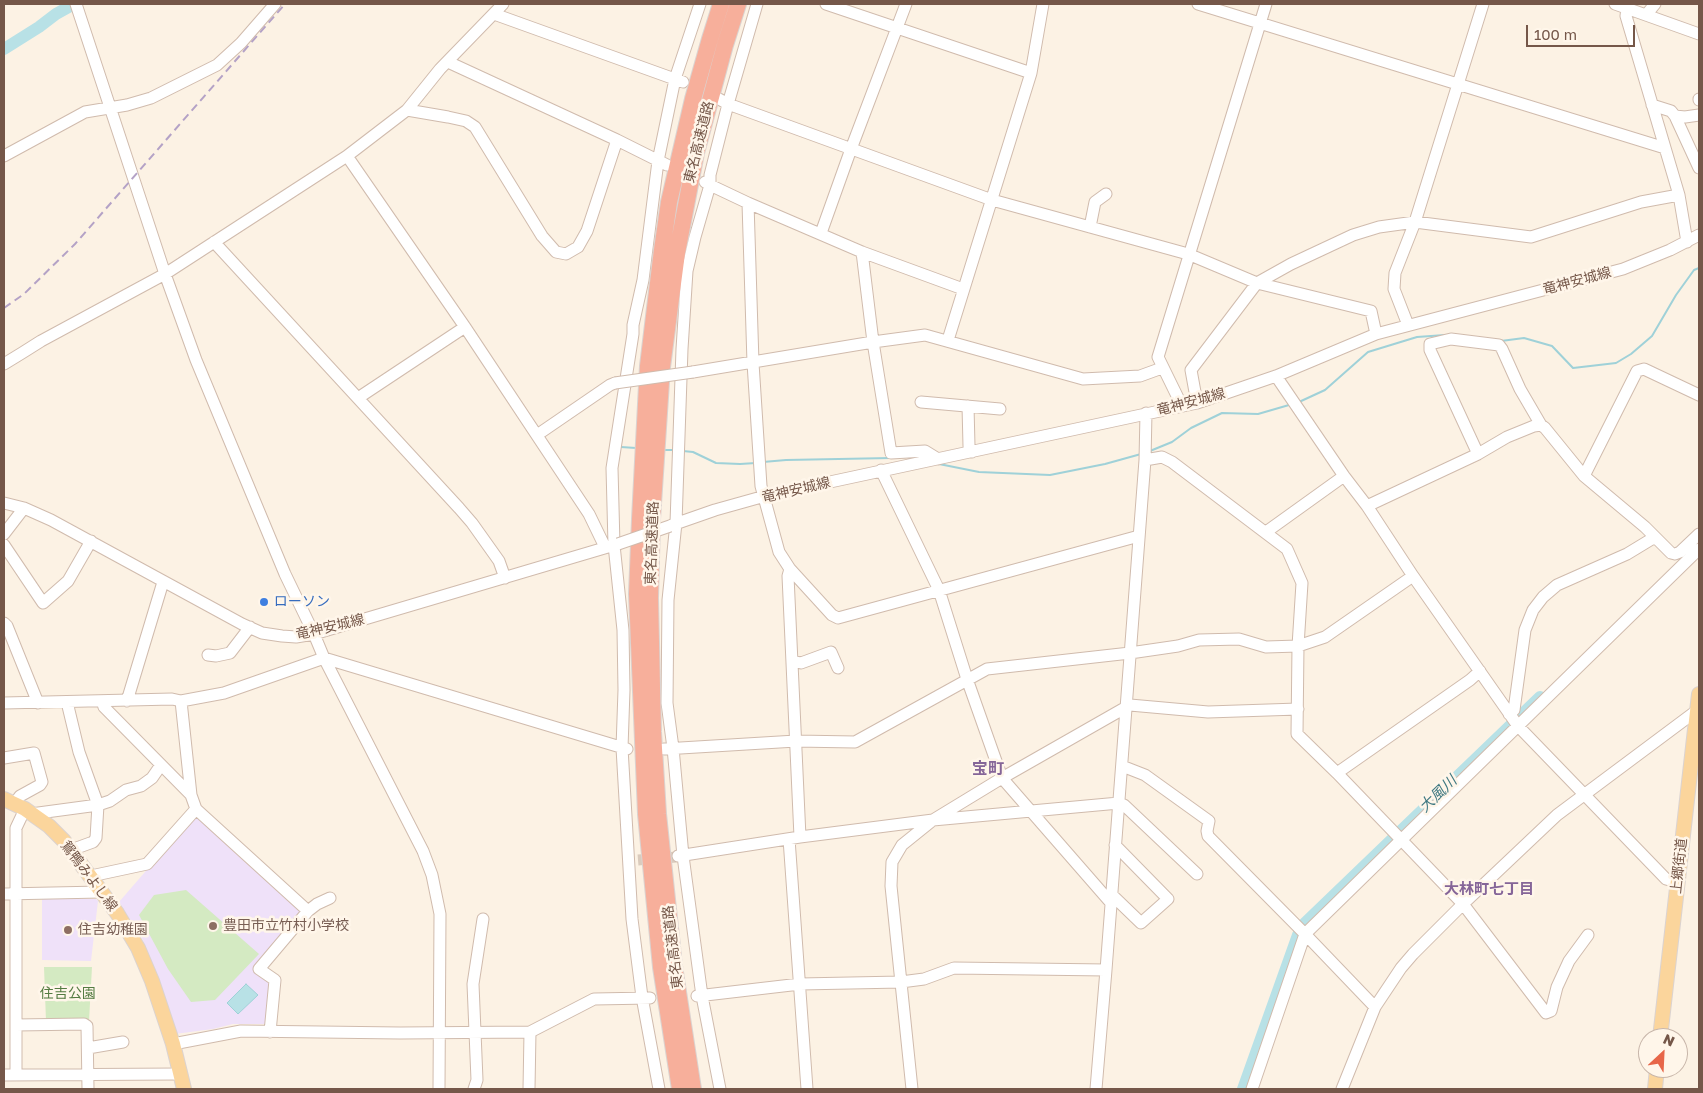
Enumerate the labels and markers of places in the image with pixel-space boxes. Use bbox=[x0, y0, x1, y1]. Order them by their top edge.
place label: ローソン bbox=[274, 594, 330, 610]
marker: ローソン bbox=[258, 596, 270, 608]
place label: 豊田市立竹村小学校 bbox=[223, 918, 349, 934]
marker: 豊田市立竹村小学校 bbox=[207, 920, 219, 932]
place label: 住吉幼稚園 bbox=[78, 922, 148, 938]
marker: 住吉幼稚園 bbox=[62, 924, 74, 936]

